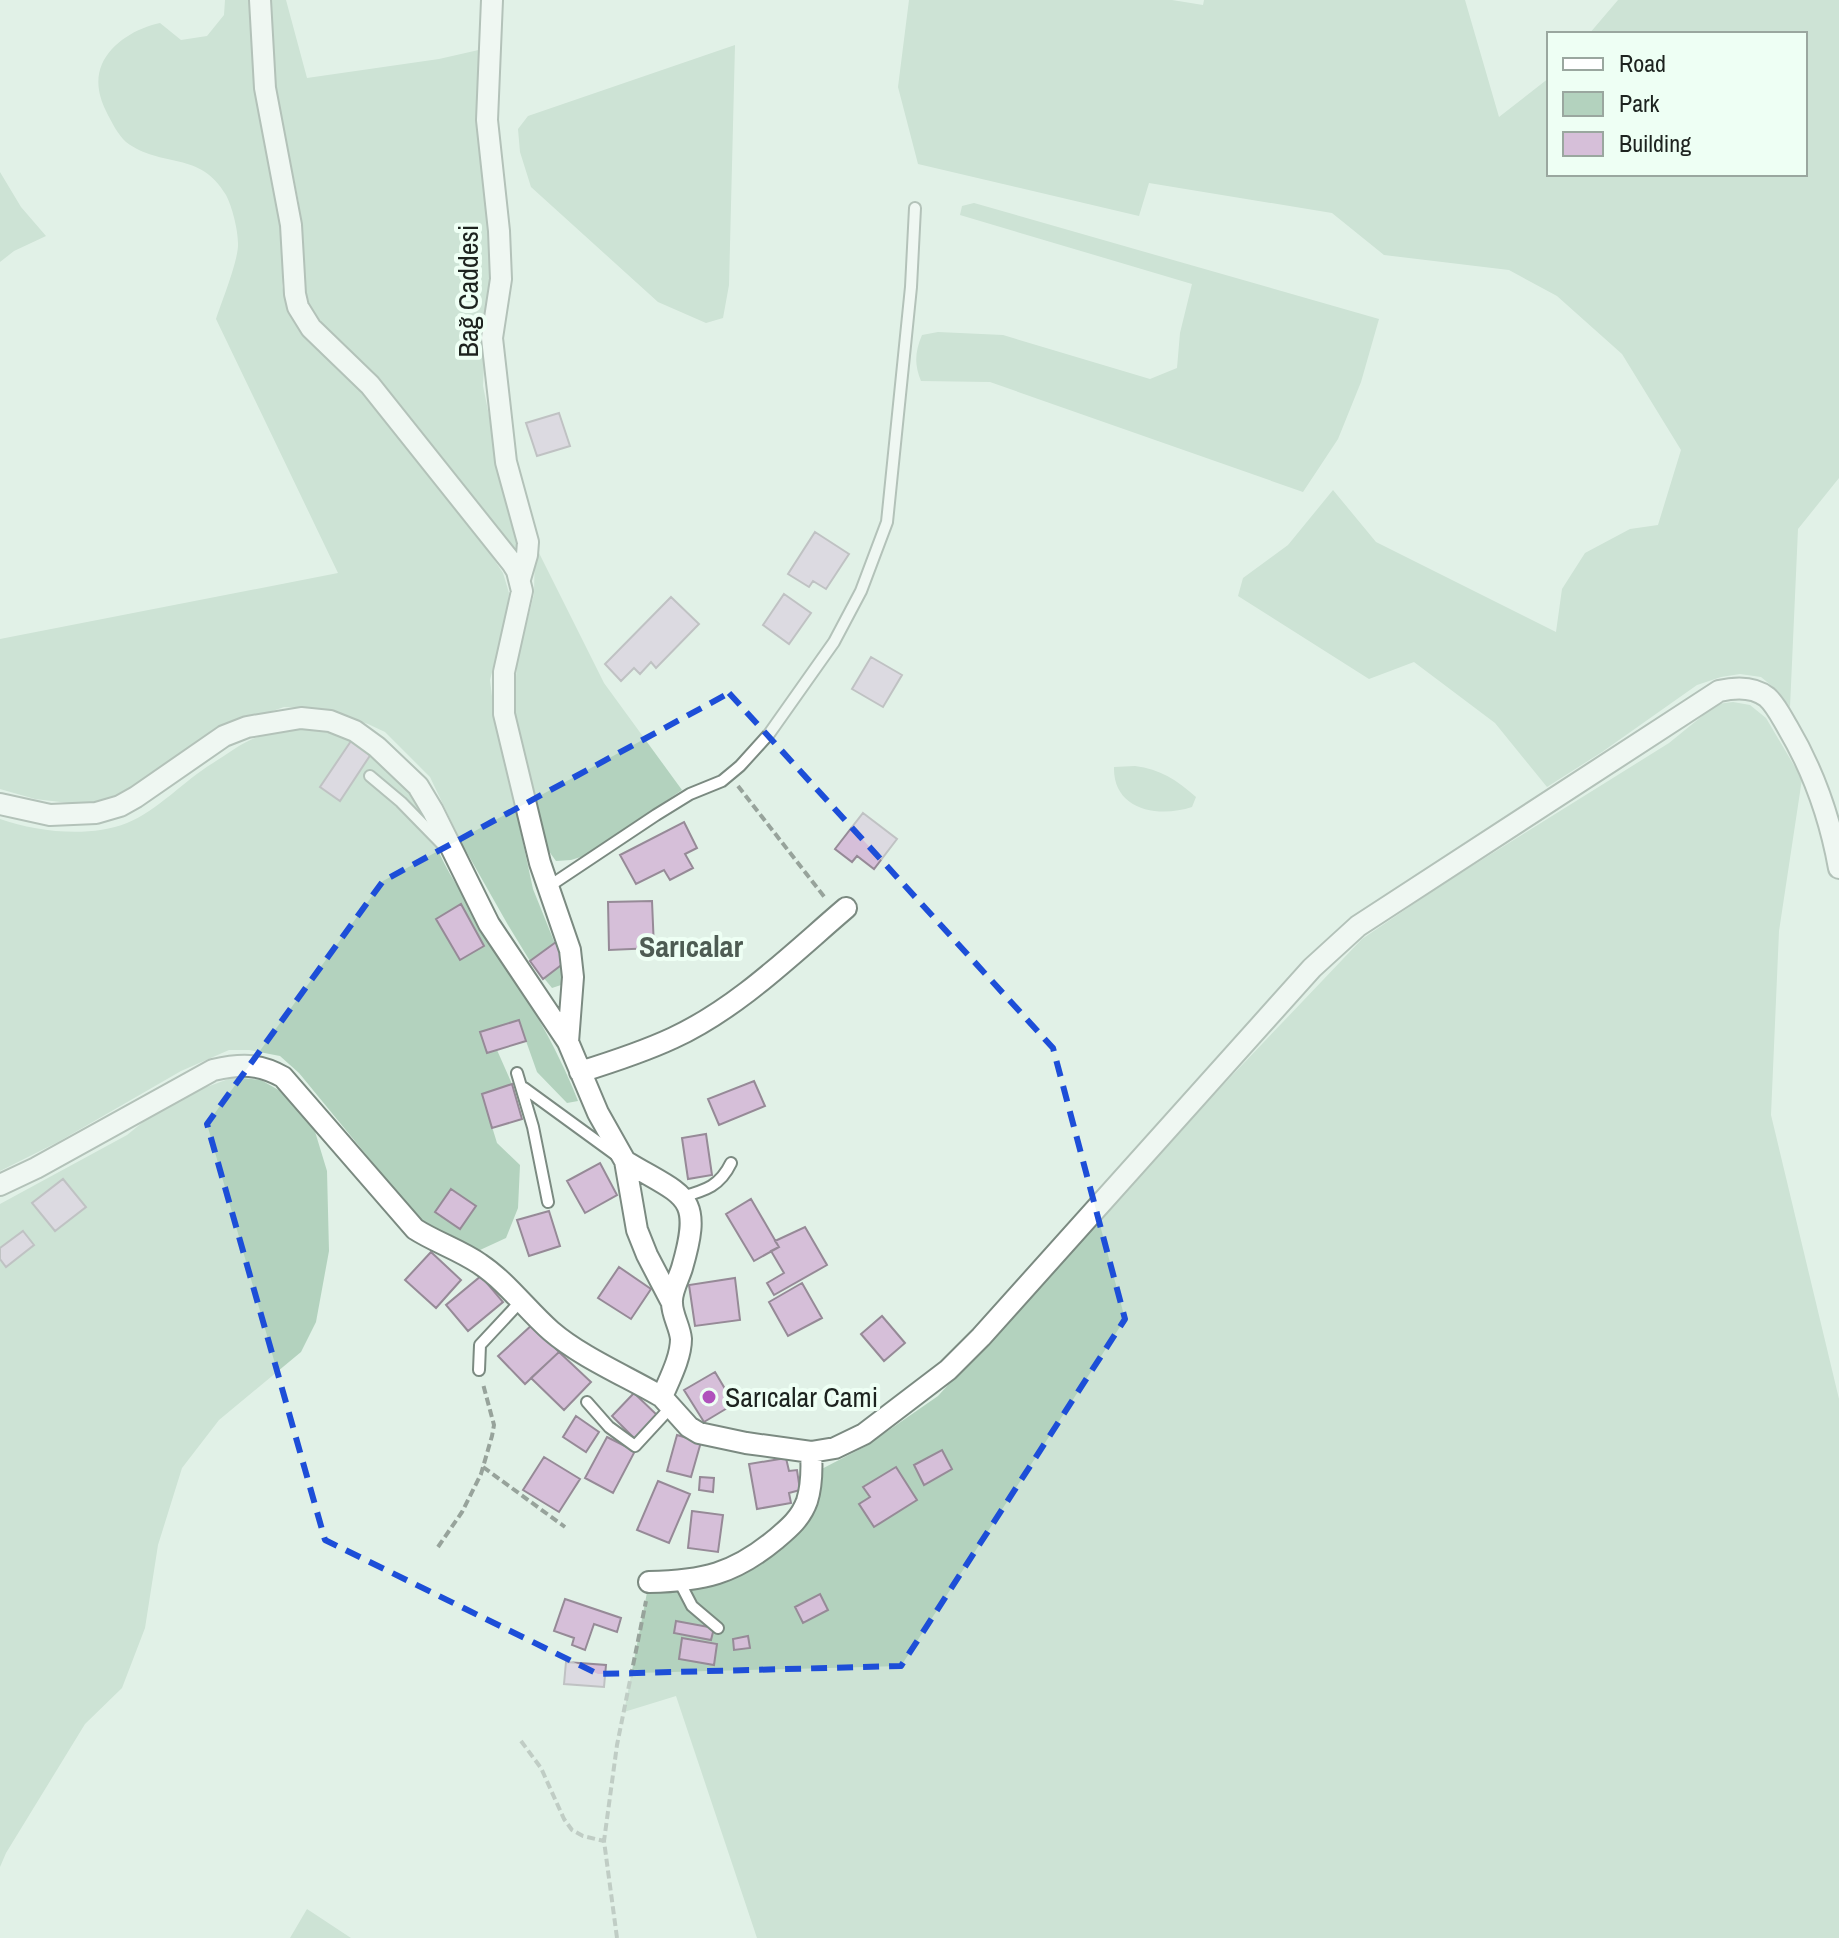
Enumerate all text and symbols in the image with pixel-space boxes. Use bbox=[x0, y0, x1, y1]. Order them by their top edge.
legend bbox=[1547, 32, 1807, 176]
text: Road bbox=[1619, 47, 1666, 79]
text: Park bbox=[1619, 87, 1660, 119]
text: Building bbox=[1619, 127, 1691, 159]
street label: Bağ Caddesi bbox=[449, 225, 487, 357]
district label: Sarıcalar bbox=[639, 926, 743, 966]
place label: Sarıcalar Cami bbox=[725, 1378, 878, 1416]
marker: Sarıcalar Cami bbox=[700, 1388, 718, 1406]

